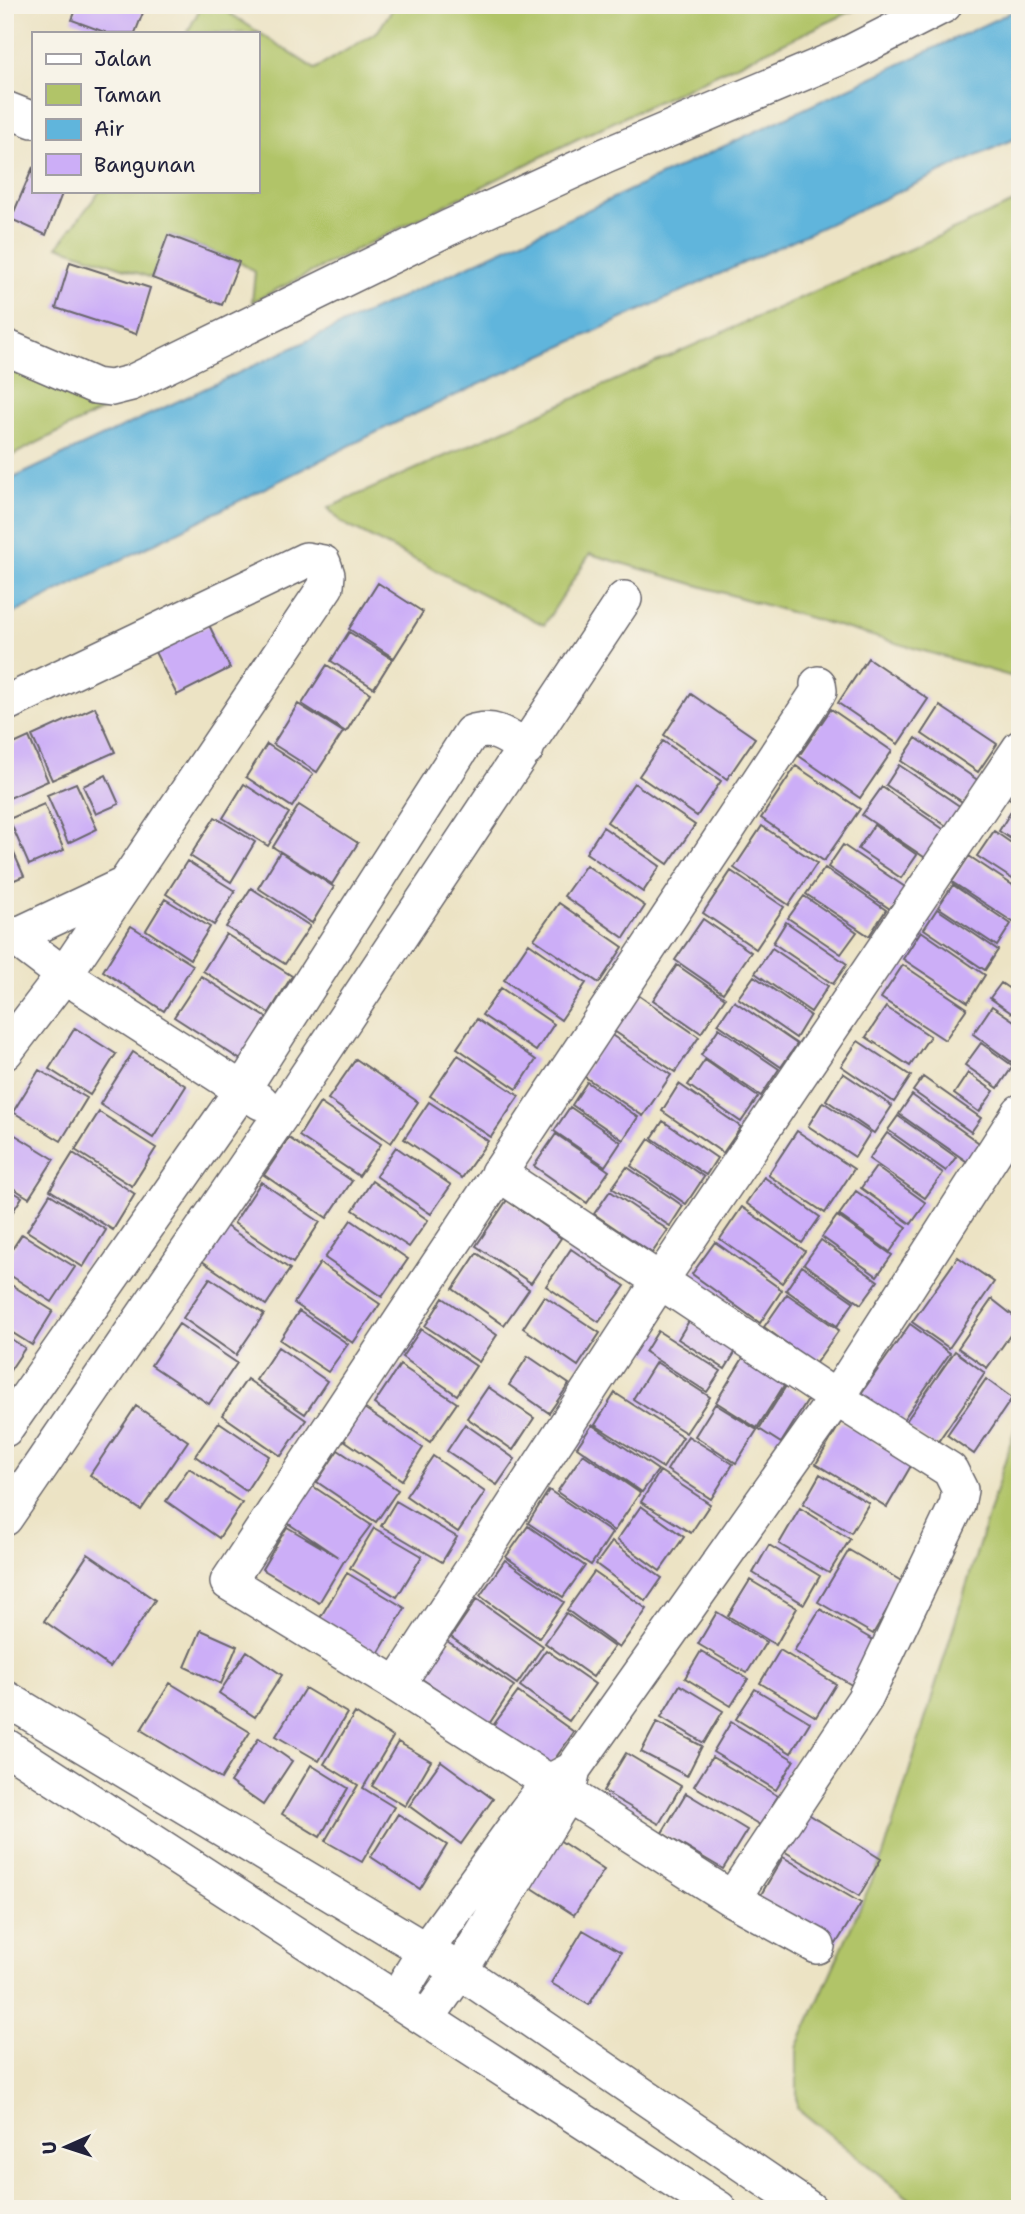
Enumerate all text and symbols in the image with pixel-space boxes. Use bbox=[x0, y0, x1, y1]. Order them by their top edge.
legend bbox=[32, 32, 259, 192]
text: Jalan bbox=[94, 45, 152, 73]
text: Taman bbox=[94, 81, 162, 109]
text: Air bbox=[94, 115, 125, 143]
text: Bangunan bbox=[94, 151, 195, 179]
north arrow bbox=[32, 2112, 102, 2182]
text: U bbox=[37, 2141, 62, 2155]

